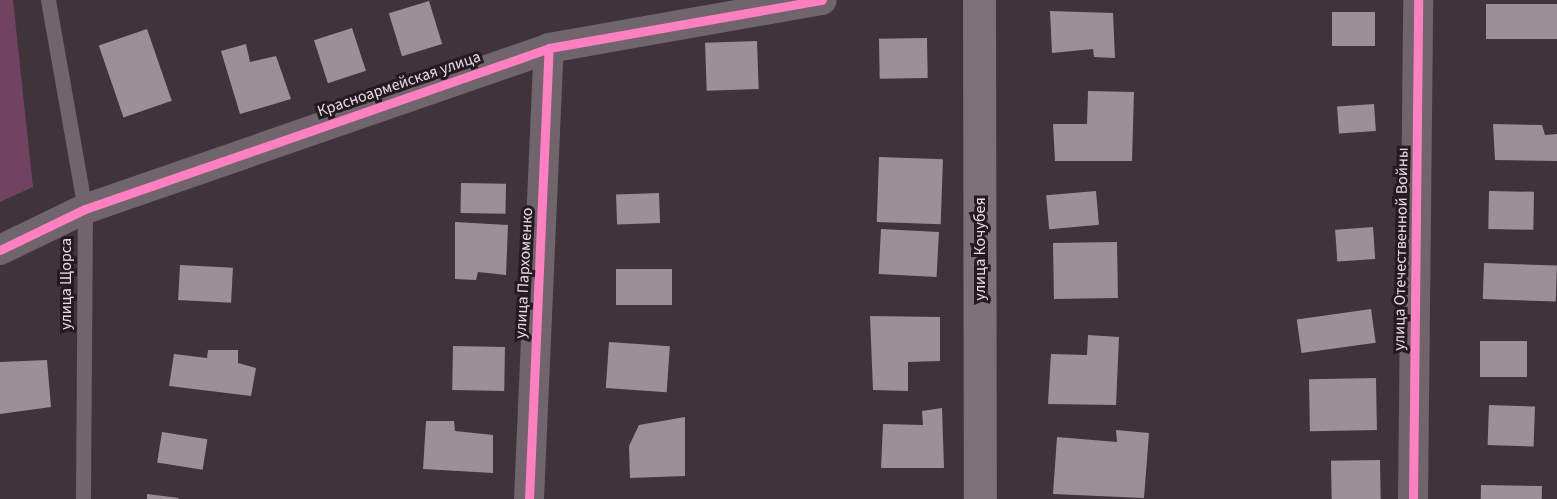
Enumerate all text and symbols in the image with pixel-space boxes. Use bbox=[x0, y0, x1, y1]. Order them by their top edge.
street label: Красноармейская улица bbox=[315, 47, 483, 121]
street label: улица Отечественной Войны bbox=[1390, 147, 1412, 351]
street label: улица Кочубея bbox=[970, 197, 990, 301]
street label: улица Пархоменко bbox=[511, 207, 537, 339]
street label: улица Щорса bbox=[56, 238, 76, 330]

